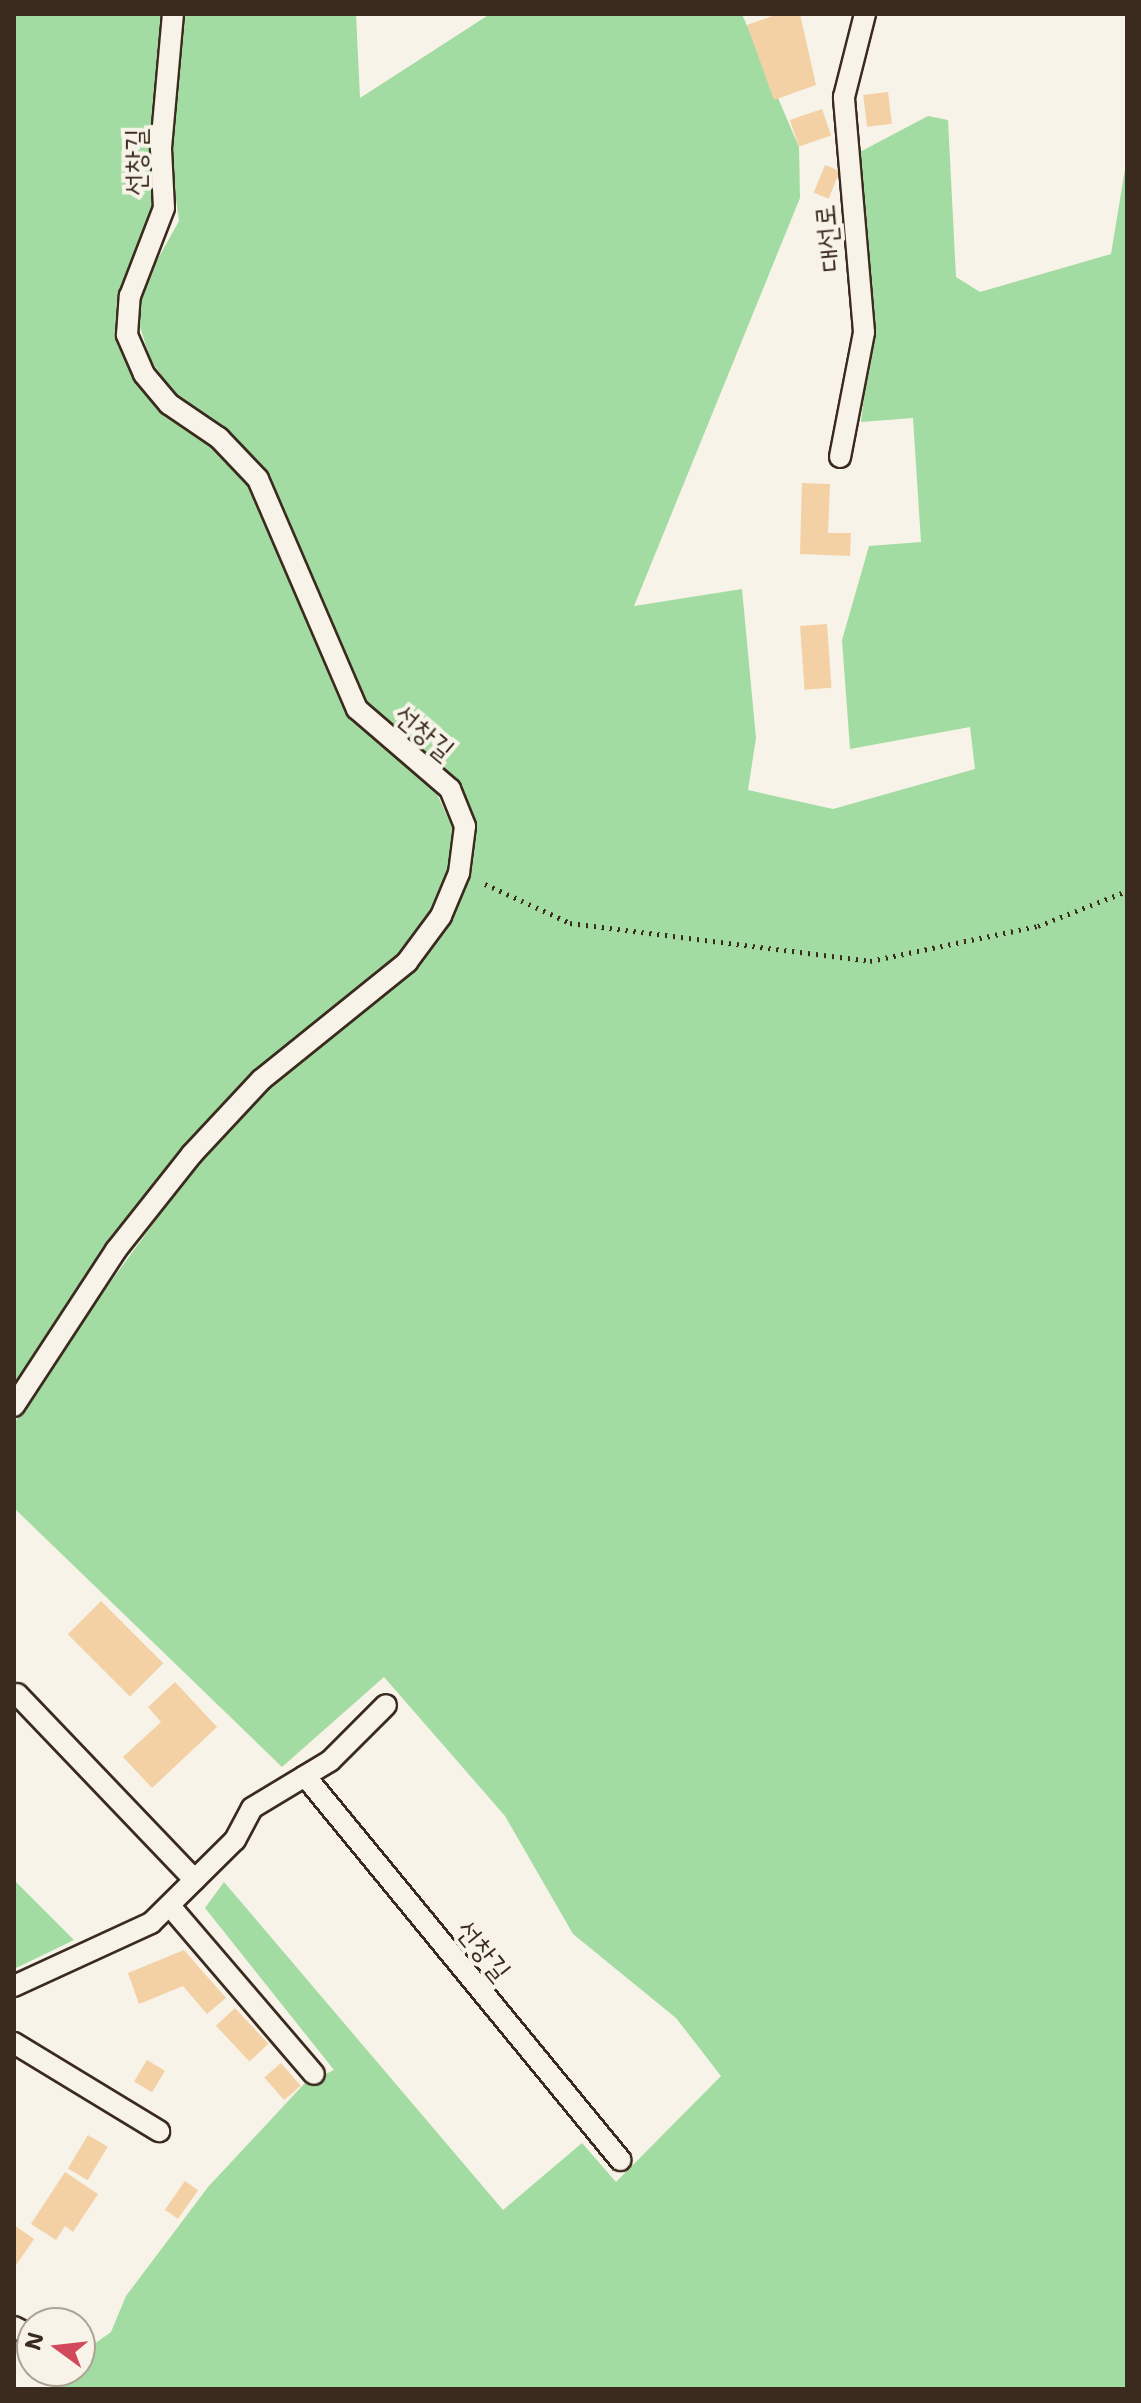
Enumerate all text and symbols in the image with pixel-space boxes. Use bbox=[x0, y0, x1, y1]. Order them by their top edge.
street label: 선창길 bbox=[118, 128, 152, 196]
street label: 대선로 bbox=[807, 203, 847, 273]
street label: 선창길 bbox=[388, 697, 462, 767]
street label: 선창길 bbox=[450, 1913, 518, 1987]
north arrow bbox=[16, 2307, 96, 2387]
text: N bbox=[18, 2329, 51, 2353]

